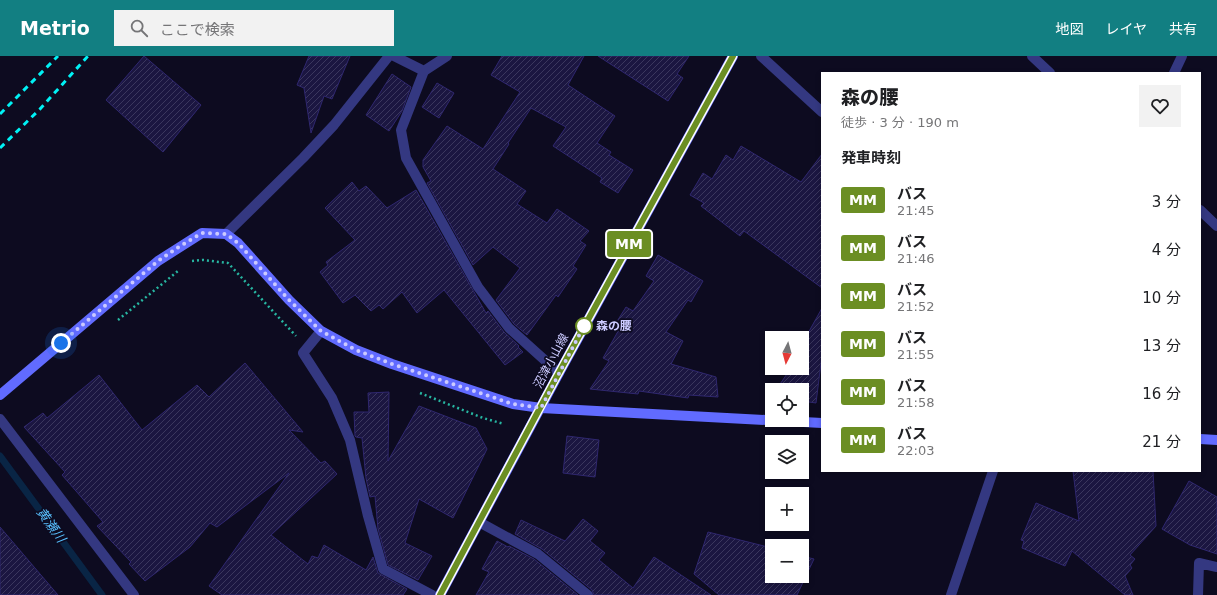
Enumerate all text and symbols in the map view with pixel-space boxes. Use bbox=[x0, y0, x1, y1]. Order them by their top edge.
search box bbox=[114, 10, 394, 46]
text: Metrio bbox=[20, 17, 90, 39]
icon: search bbox=[128, 17, 150, 39]
text: ここで検索 bbox=[160, 21, 235, 39]
text: 地図 bbox=[1055, 21, 1083, 37]
text: レイヤ bbox=[1105, 21, 1147, 37]
text: 共有 bbox=[1169, 21, 1197, 37]
button: heart bbox=[1139, 85, 1181, 127]
text: 森の腰 bbox=[841, 86, 898, 108]
text: 徒歩 · 3 分 · 190 m bbox=[841, 115, 959, 130]
text: 発車時刻 bbox=[841, 149, 901, 167]
text: バス bbox=[897, 185, 927, 203]
text: MM bbox=[849, 192, 877, 208]
text: 3 分 bbox=[1152, 193, 1181, 211]
text: 21:45 bbox=[897, 203, 934, 218]
line badge: MM bbox=[611, 231, 647, 257]
text: バス bbox=[897, 233, 927, 251]
text: MM bbox=[615, 236, 643, 252]
text: MM bbox=[849, 240, 877, 256]
text: 4 分 bbox=[1152, 241, 1181, 259]
text: 21:46 bbox=[897, 251, 934, 266]
text: バス bbox=[897, 281, 927, 299]
text: MM bbox=[849, 288, 877, 304]
text: 10 分 bbox=[1142, 289, 1181, 307]
text: 21:52 bbox=[897, 299, 934, 314]
marker: 森の腰 bbox=[575, 317, 593, 335]
place label: 森の腰 bbox=[596, 319, 632, 333]
text: バス bbox=[897, 329, 927, 347]
street label: 沼津小山線 bbox=[531, 331, 571, 391]
north arrow bbox=[765, 331, 809, 375]
map controls bbox=[765, 331, 809, 583]
your location bbox=[51, 333, 71, 353]
text: MM bbox=[849, 336, 877, 352]
text: 13 分 bbox=[1142, 337, 1181, 355]
text: 21:55 bbox=[897, 347, 934, 362]
text: バス bbox=[897, 377, 927, 395]
button: locate bbox=[765, 383, 809, 427]
text: MM bbox=[849, 384, 877, 400]
text: 16 分 bbox=[1142, 385, 1181, 403]
text: 21:58 bbox=[897, 395, 934, 410]
text: バス bbox=[897, 425, 927, 443]
text: MM bbox=[849, 432, 877, 448]
text: 21 分 bbox=[1142, 433, 1181, 451]
button: layers bbox=[765, 435, 809, 479]
text: 22:03 bbox=[897, 443, 934, 458]
button: + bbox=[765, 487, 809, 531]
water label: 黄瀬川 bbox=[33, 505, 70, 547]
button: − bbox=[765, 539, 809, 583]

